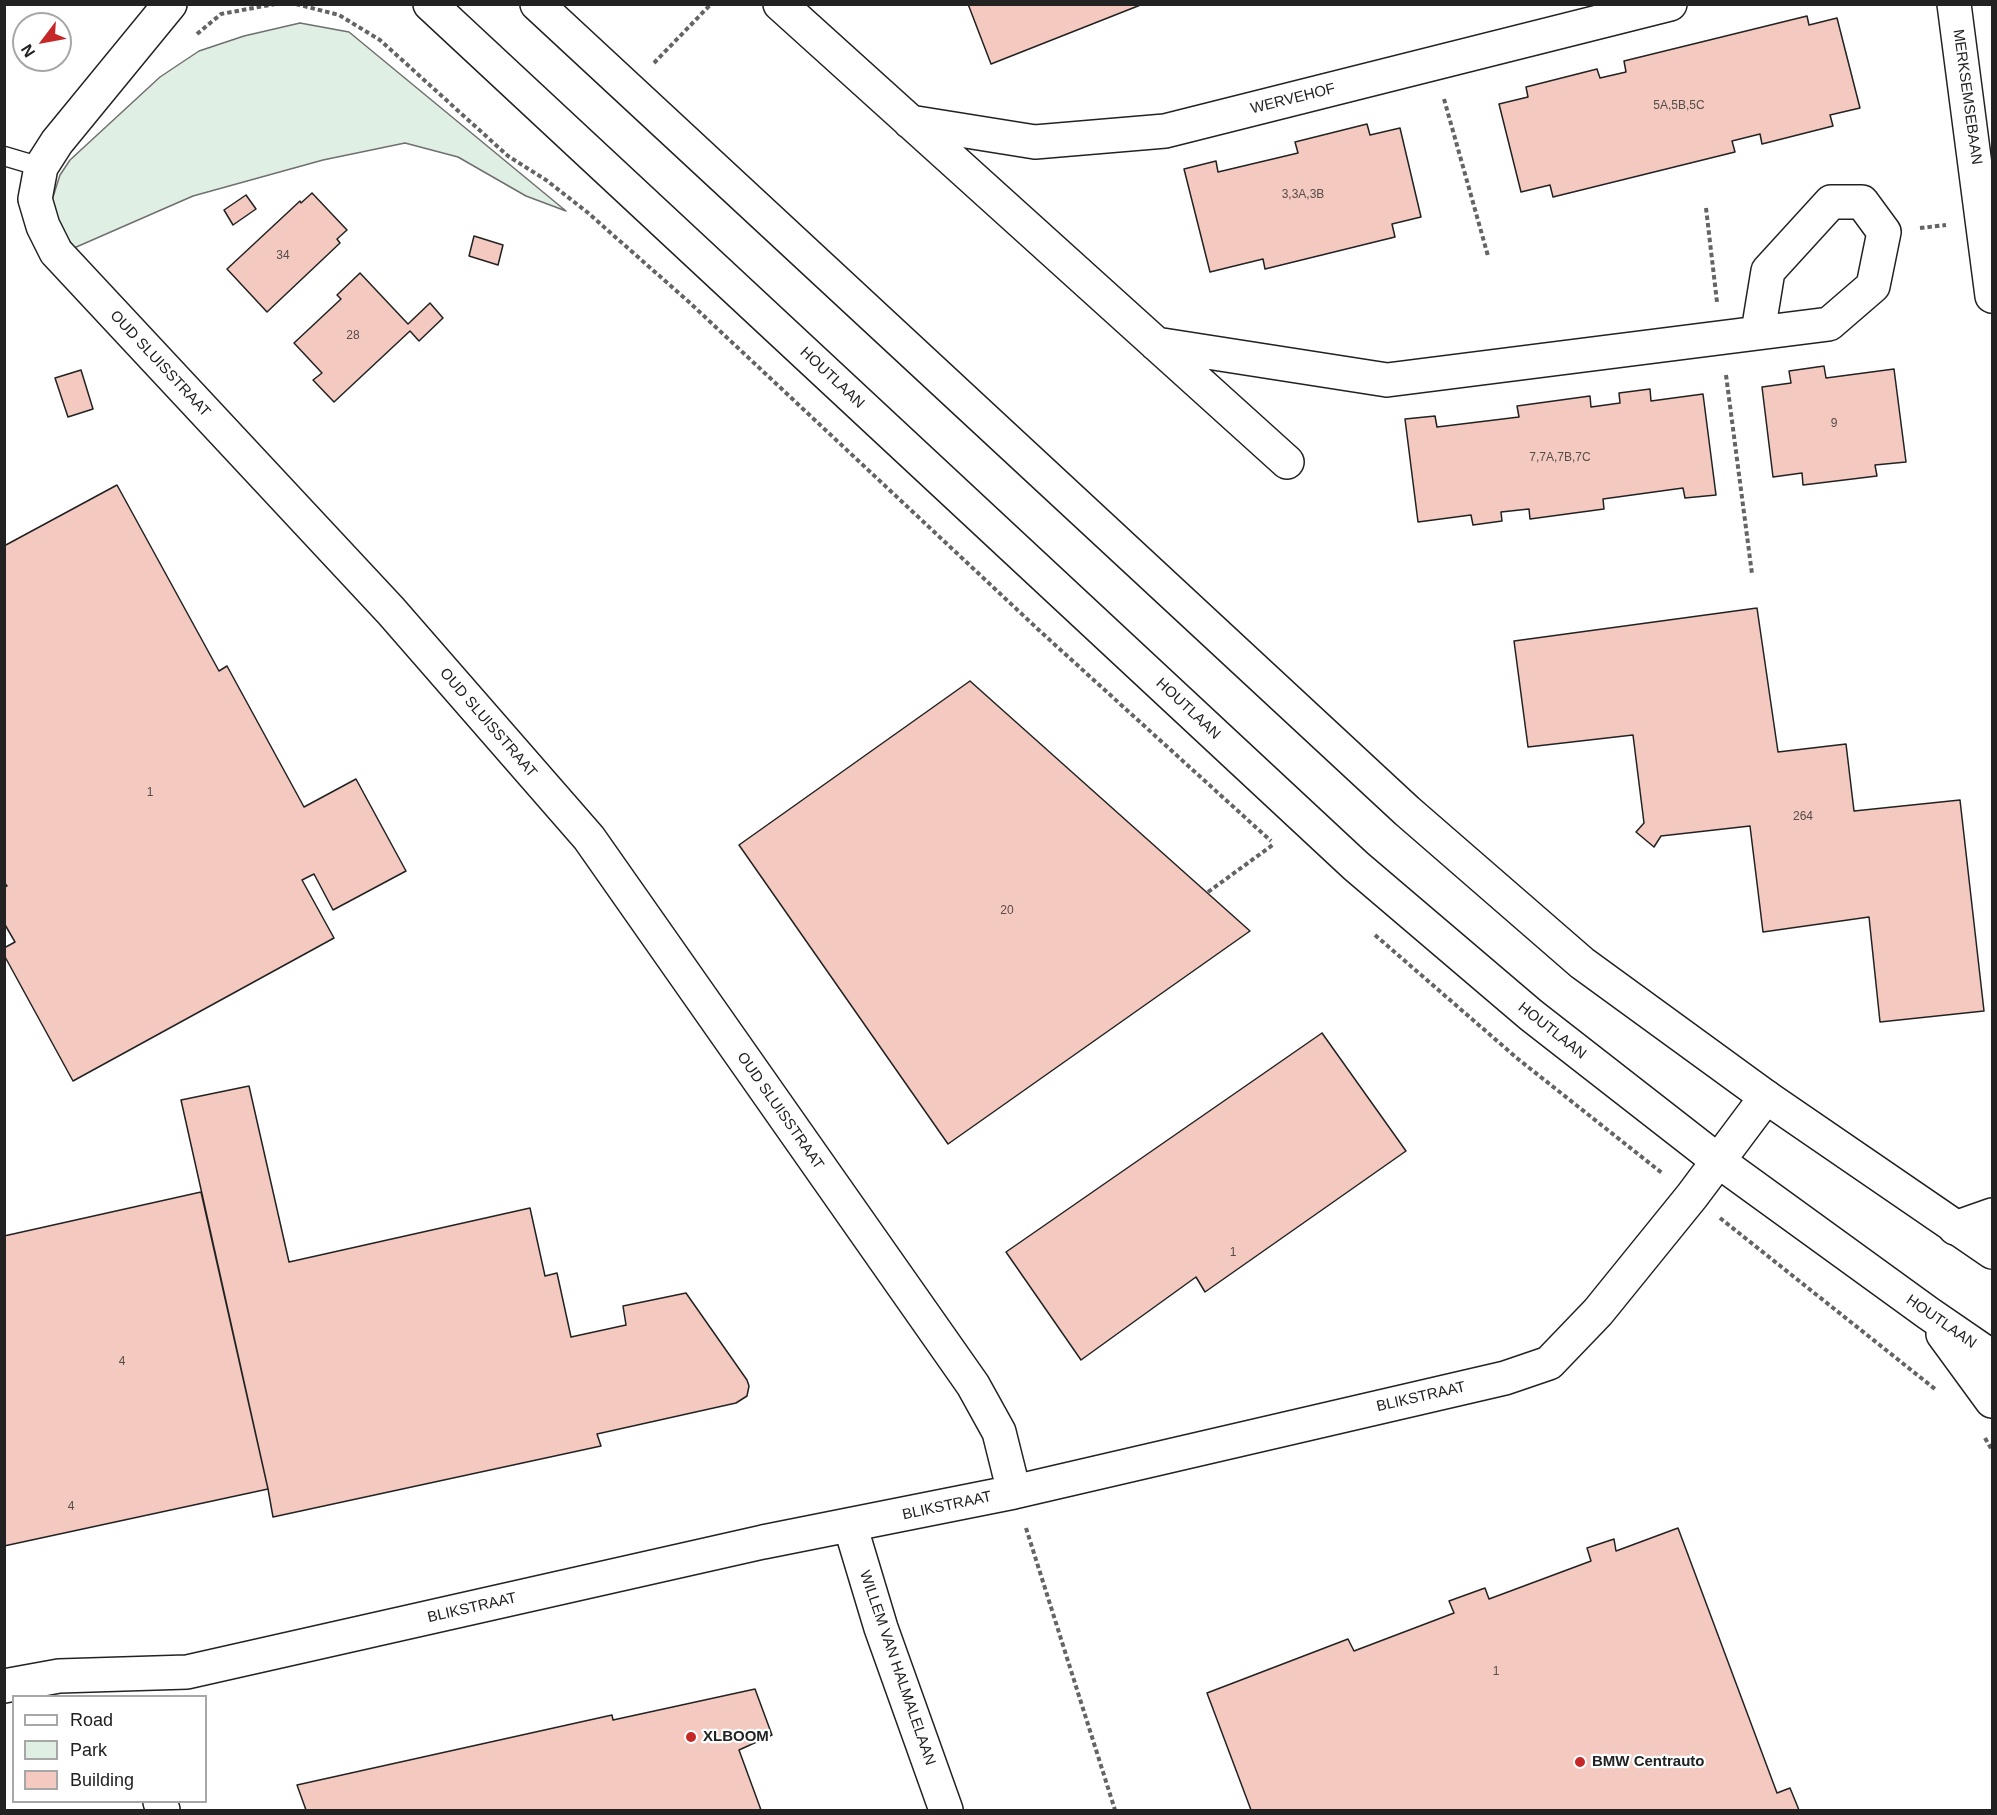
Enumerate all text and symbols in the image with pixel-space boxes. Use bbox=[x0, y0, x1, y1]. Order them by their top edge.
north arrow bbox=[12, 12, 72, 72]
street label: MERKSEMSEBAAN bbox=[1949, 28, 1985, 166]
text: N bbox=[18, 41, 38, 60]
street label: WERVEHOF bbox=[1249, 80, 1337, 118]
house number: 5A,5B,5C bbox=[1653, 99, 1705, 113]
house number: 3,3A,3B bbox=[1282, 188, 1324, 202]
house number: 34 bbox=[276, 249, 290, 263]
street label: OUD SLUISSTRAAT bbox=[106, 307, 214, 421]
house number: 28 bbox=[346, 329, 360, 343]
street label: HOUTLAAN bbox=[796, 344, 868, 412]
house number: 9 bbox=[1831, 417, 1837, 431]
house number: 7,7A,7B,7C bbox=[1529, 451, 1591, 465]
street label: OUD SLUISSTRAAT bbox=[436, 665, 540, 781]
street label: HOUTLAAN bbox=[1152, 675, 1224, 743]
house number: 1 bbox=[147, 786, 153, 800]
house number: 264 bbox=[1793, 810, 1813, 824]
house number: 20 bbox=[1000, 904, 1014, 918]
street label: HOUTLAAN bbox=[1514, 999, 1590, 1063]
street label: OUD SLUISSTRAAT bbox=[733, 1049, 827, 1173]
house number: 1 bbox=[1230, 1246, 1236, 1260]
street label: HOUTLAAN bbox=[1902, 1291, 1980, 1353]
house number: 4 bbox=[119, 1355, 125, 1369]
street label: BLIKSTRAAT bbox=[1375, 1378, 1467, 1416]
street label: BLIKSTRAAT bbox=[901, 1488, 993, 1524]
house number: 4 bbox=[68, 1500, 74, 1514]
street label: WILLEM VAN HALMALELAAN bbox=[855, 1568, 939, 1768]
street label: BLIKSTRAAT bbox=[426, 1589, 518, 1627]
house number: 1 bbox=[1493, 1665, 1499, 1679]
legend bbox=[12, 1695, 207, 1803]
text: Road bbox=[70, 1710, 113, 1730]
place label: XLBOOM bbox=[703, 1728, 769, 1746]
marker: XLBOOM bbox=[684, 1730, 698, 1744]
text: Park bbox=[70, 1740, 107, 1760]
place label: BMW Centrauto bbox=[1592, 1753, 1704, 1771]
marker: BMW Centrauto bbox=[1573, 1755, 1587, 1769]
text: Building bbox=[70, 1770, 134, 1790]

